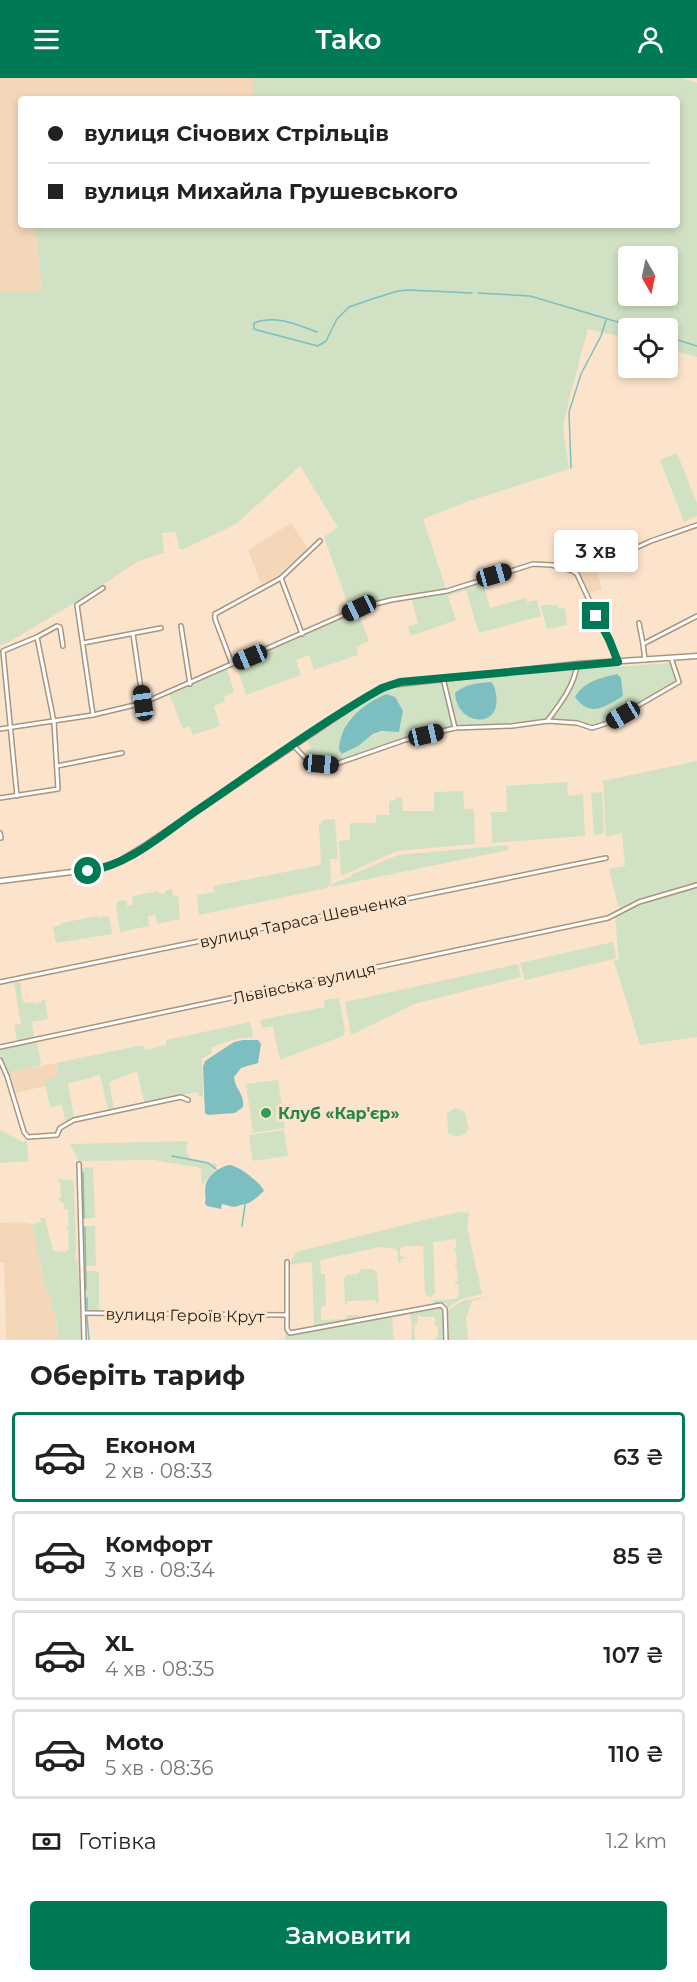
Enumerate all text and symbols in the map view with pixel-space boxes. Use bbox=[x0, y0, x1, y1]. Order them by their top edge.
icon: menu bbox=[30, 23, 63, 56]
text: Tako bbox=[316, 23, 381, 56]
icon: person bbox=[634, 23, 667, 56]
text: вулиця Січових Стрільців bbox=[84, 120, 389, 147]
text: вулиця Михайла Грушевського bbox=[84, 178, 458, 205]
north arrow bbox=[618, 246, 678, 306]
map controls bbox=[618, 246, 678, 378]
button: locate bbox=[618, 318, 678, 378]
callout: 3 хв bbox=[554, 529, 638, 571]
text: 3 хв bbox=[576, 539, 616, 563]
car bbox=[474, 561, 514, 589]
car bbox=[339, 592, 379, 624]
route end bbox=[582, 602, 609, 629]
car bbox=[230, 642, 270, 672]
car bbox=[132, 684, 154, 722]
car bbox=[603, 698, 643, 732]
car bbox=[406, 722, 446, 748]
car bbox=[302, 753, 340, 775]
route start bbox=[74, 857, 101, 884]
street label: вулиця Тараса Шевченка bbox=[198, 889, 408, 952]
street label: Львівська вулиця bbox=[231, 959, 378, 1008]
place label: Клуб «Кар'єр» bbox=[278, 1104, 400, 1123]
marker: Клуб «Кар'єр» bbox=[259, 1106, 273, 1120]
street label: вулиця Героїв Крут bbox=[105, 1305, 265, 1326]
text: Оберіть тариф bbox=[30, 1359, 245, 1392]
icon: car bbox=[33, 1430, 87, 1484]
text: Економ bbox=[105, 1432, 196, 1459]
text: 63 ₴ bbox=[613, 1444, 664, 1471]
text: 2 хв · 08:33 bbox=[105, 1459, 213, 1483]
icon: car bbox=[33, 1529, 87, 1583]
text: Комфорт bbox=[105, 1531, 213, 1558]
text: 85 ₴ bbox=[613, 1543, 664, 1570]
text: 3 хв · 08:34 bbox=[105, 1558, 214, 1582]
icon: car bbox=[33, 1628, 87, 1682]
text: XL bbox=[105, 1630, 134, 1657]
text: 107 ₴ bbox=[603, 1642, 664, 1669]
text: 4 хв · 08:35 bbox=[105, 1657, 214, 1681]
icon: car bbox=[33, 1727, 87, 1781]
text: Moto bbox=[105, 1729, 164, 1756]
text: 110 ₴ bbox=[608, 1741, 664, 1768]
text: 5 хв · 08:36 bbox=[105, 1756, 213, 1780]
icon: cash bbox=[30, 1825, 63, 1858]
text: Готівка bbox=[78, 1828, 157, 1855]
text: 1.2 km bbox=[606, 1829, 667, 1853]
button: Замовити bbox=[30, 1901, 667, 1970]

